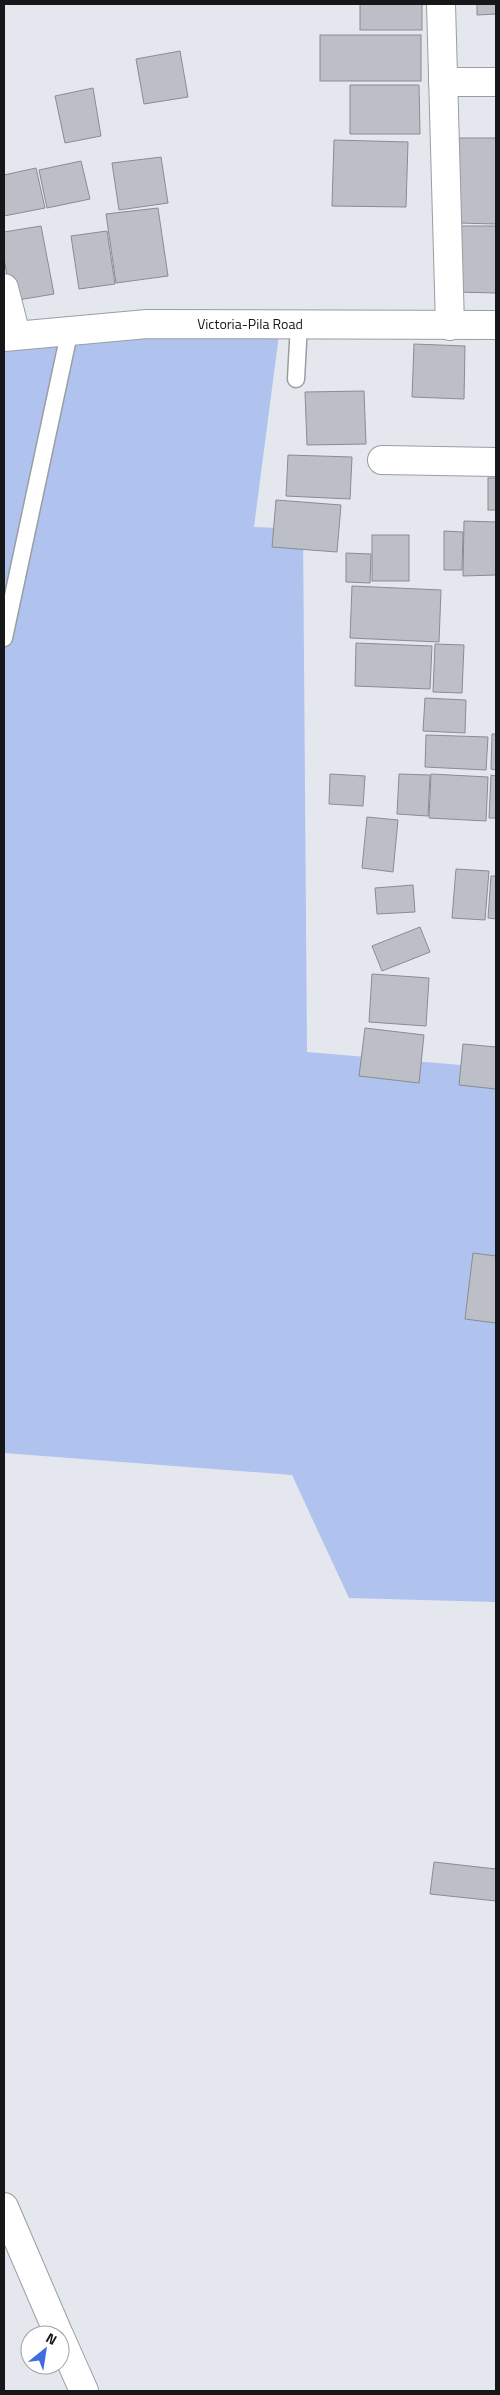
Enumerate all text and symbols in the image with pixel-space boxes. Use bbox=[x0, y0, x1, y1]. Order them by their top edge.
street label: Victoria-Pila Road bbox=[197, 313, 303, 334]
north arrow bbox=[20, 2325, 70, 2375]
text: N bbox=[42, 2327, 61, 2350]

